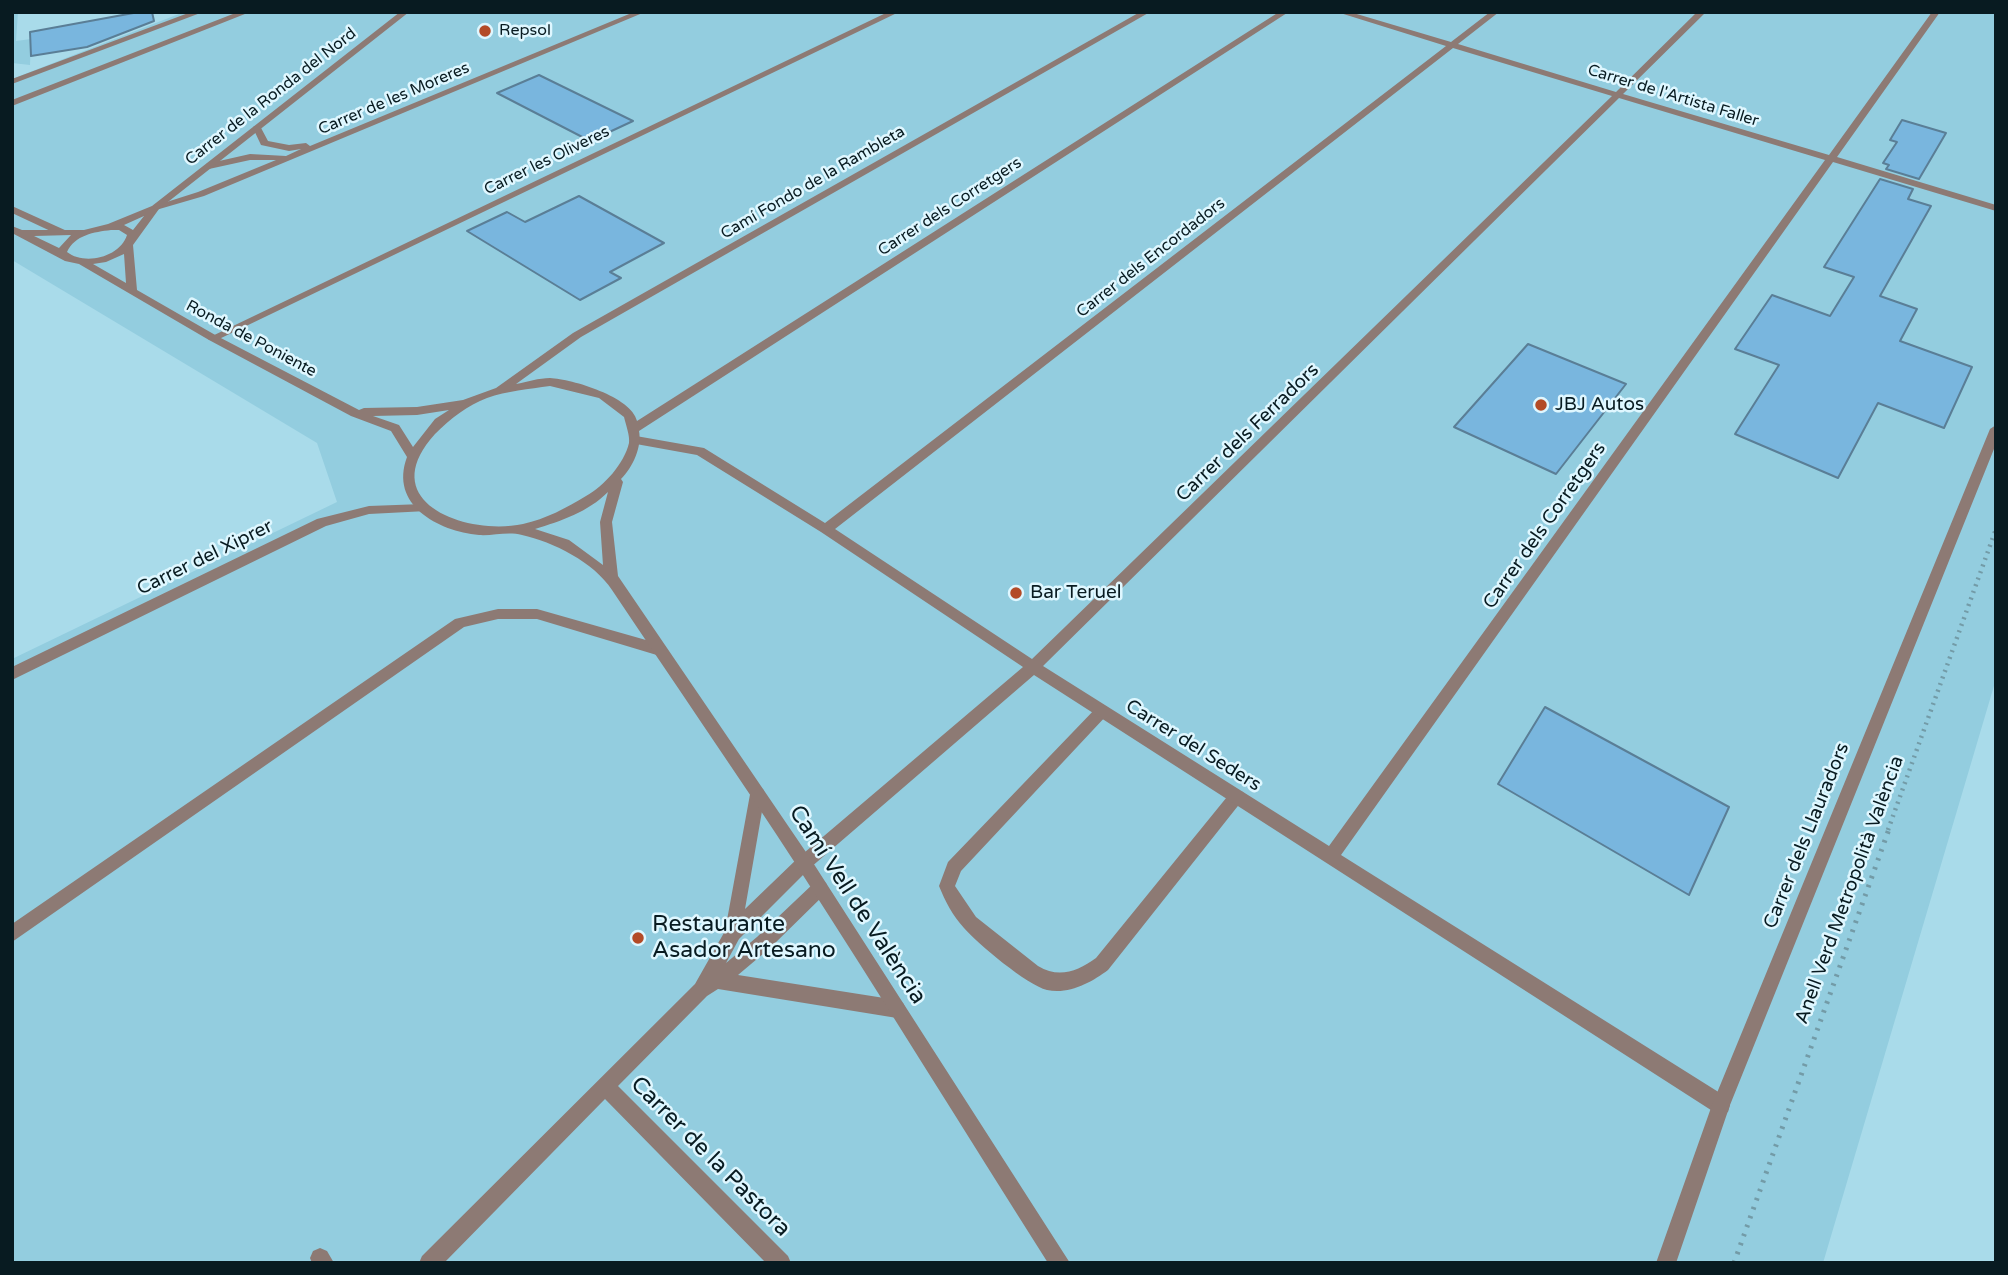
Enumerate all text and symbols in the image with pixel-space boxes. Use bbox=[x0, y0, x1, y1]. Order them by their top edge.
place label: Repsol bbox=[499, 21, 551, 41]
marker: Repsol bbox=[477, 23, 493, 39]
street label: Carrer de la Ronda del Nord bbox=[182, 24, 360, 170]
street label: Carrer de les Moreres bbox=[316, 58, 472, 140]
street label: Carrer de l'Artista Faller bbox=[1585, 61, 1761, 131]
street label: Carrer les Oliveres bbox=[481, 122, 613, 200]
street label: Camí Fondo de la Rambleta bbox=[718, 122, 908, 244]
street label: Carrer dels Corretgers bbox=[875, 153, 1025, 261]
street label: Carrer dels Encordadors bbox=[1073, 194, 1229, 322]
street label: Ronda de Poniente bbox=[182, 296, 320, 382]
street label: Carrer dels Ferradors bbox=[1172, 359, 1324, 507]
place label: JBJ Autos bbox=[1555, 394, 1644, 416]
marker: JBJ Autos bbox=[1533, 397, 1549, 413]
street label: Carrer dels Corretgers bbox=[1479, 438, 1611, 614]
street label: Carrer del Xiprer bbox=[133, 515, 277, 601]
place label: Bar Teruel bbox=[1030, 582, 1122, 604]
marker: Bar Teruel bbox=[1008, 585, 1024, 601]
street label: Carrer del Seders bbox=[1121, 695, 1265, 797]
street label: Carrer dels Llauradors bbox=[1759, 740, 1855, 932]
street label: Anell Verd Metropolità València bbox=[1791, 753, 1909, 1027]
street label: Camí Vell de València bbox=[782, 800, 932, 1010]
place label: Restaurante Asador Artesano bbox=[652, 911, 836, 965]
marker: Restaurante Asador Artesano bbox=[630, 930, 646, 946]
street label: Carrer de la Pastora bbox=[624, 1071, 796, 1243]

